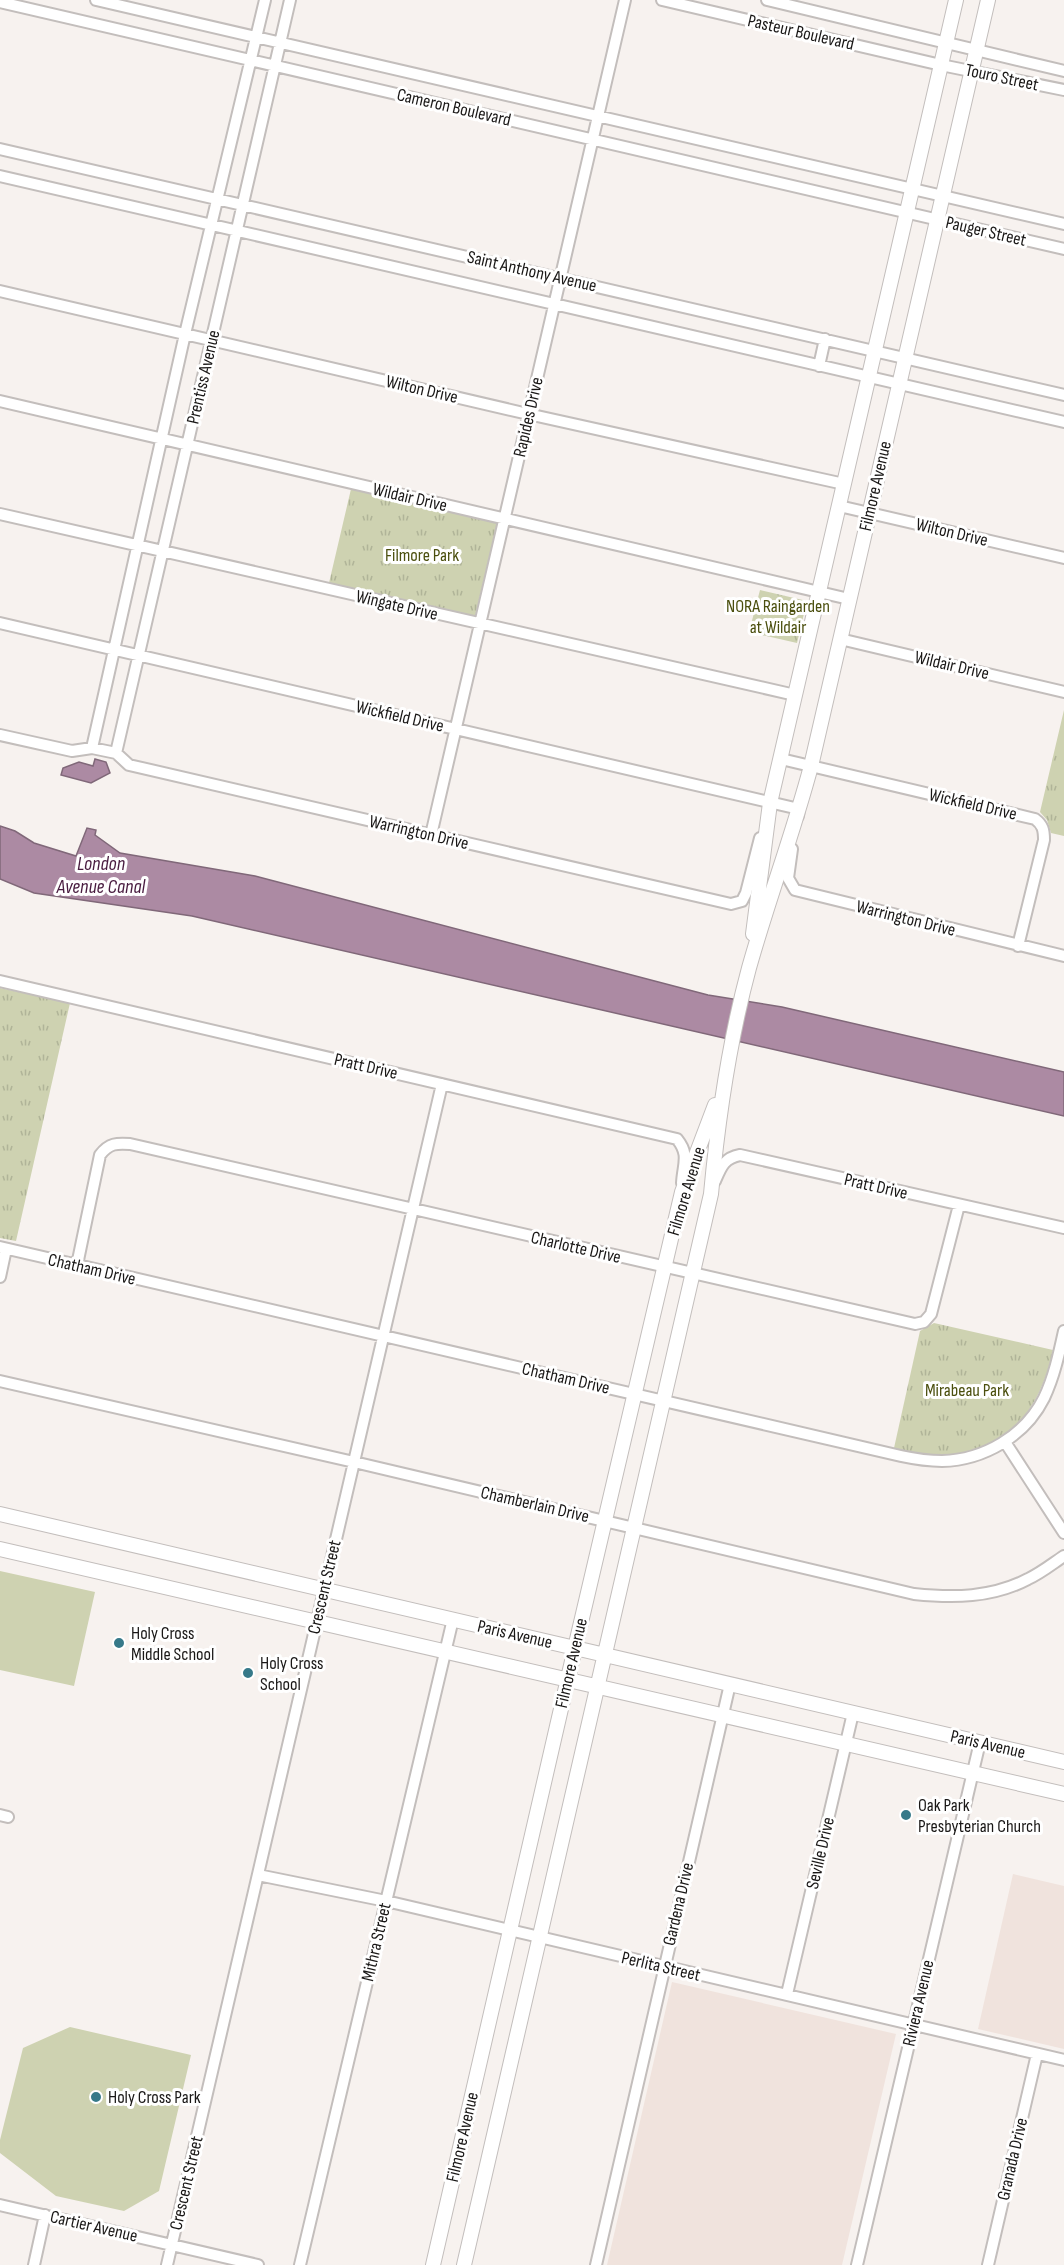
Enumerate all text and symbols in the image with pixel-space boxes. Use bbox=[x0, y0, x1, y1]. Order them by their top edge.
street label: Pasteur Boulevard bbox=[746, 10, 856, 55]
street label: Touro Street bbox=[963, 59, 1041, 96]
street label: Cameron Boulevard bbox=[395, 84, 513, 131]
street label: Pauger Street bbox=[943, 212, 1029, 251]
street label: Saint Anthony Avenue bbox=[465, 246, 599, 297]
street label: Prentiss Avenue bbox=[182, 328, 225, 426]
street label: Wilton Drive bbox=[384, 371, 460, 408]
street label: Rapides Drive bbox=[509, 375, 548, 459]
street label: Filmore Avenue bbox=[855, 439, 896, 533]
street label: Wildair Drive bbox=[371, 479, 449, 516]
street label: Wilton Drive bbox=[914, 514, 990, 551]
park label: Filmore Park bbox=[385, 545, 459, 566]
street label: Wingate Drive bbox=[354, 586, 440, 625]
park label: NORA Raingarden at Wildair bbox=[726, 596, 830, 638]
street label: Wildair Drive bbox=[913, 647, 991, 684]
street label: Wickfield Drive bbox=[354, 696, 446, 737]
street label: Wickfield Drive bbox=[927, 784, 1019, 825]
street label: Warrington Drive bbox=[367, 811, 471, 854]
water label: London Avenue Canal bbox=[56, 852, 147, 899]
street label: Warrington Drive bbox=[854, 896, 958, 941]
street label: Pratt Drive bbox=[332, 1049, 400, 1084]
street label: Filmore Avenue bbox=[663, 1144, 710, 1238]
street label: Pratt Drive bbox=[842, 1169, 910, 1204]
street label: Charlotte Drive bbox=[529, 1227, 623, 1268]
street label: Chatham Drive bbox=[46, 1249, 138, 1290]
street label: Chatham Drive bbox=[520, 1358, 612, 1399]
park label: Mirabeau Park bbox=[925, 1380, 1009, 1401]
street label: Chamberlain Drive bbox=[479, 1482, 591, 1527]
street label: Crescent Street bbox=[303, 1538, 346, 1636]
street label: Paris Avenue bbox=[475, 1616, 554, 1653]
street label: Filmore Avenue bbox=[551, 1616, 592, 1710]
place label: Holy Cross Middle School bbox=[131, 1623, 214, 1665]
marker: Holy Cross Middle School bbox=[112, 1636, 126, 1650]
place label: Holy Cross School bbox=[260, 1653, 324, 1695]
marker: Holy Cross School bbox=[241, 1666, 255, 1680]
street label: Paris Avenue bbox=[948, 1726, 1027, 1763]
place label: Oak Park Presbyterian Church bbox=[918, 1795, 1041, 1837]
marker: Oak Park Presbyterian Church bbox=[899, 1808, 913, 1822]
street label: Seville Drive bbox=[802, 1815, 839, 1891]
street label: Gardena Drive bbox=[659, 1861, 698, 1948]
street label: Mithra Street bbox=[357, 1900, 396, 1983]
street label: Perlita Street bbox=[619, 1947, 703, 1986]
street label: Riviera Avenue bbox=[898, 1958, 939, 2048]
place label: Holy Cross Park bbox=[108, 2087, 201, 2108]
marker: Holy Cross Park bbox=[89, 2090, 103, 2104]
street label: Filmore Avenue bbox=[442, 2090, 483, 2184]
street label: Granada Drive bbox=[993, 2116, 1032, 2202]
street label: Crescent Street bbox=[165, 2134, 208, 2232]
street label: Cartier Avenue bbox=[48, 2206, 140, 2247]

